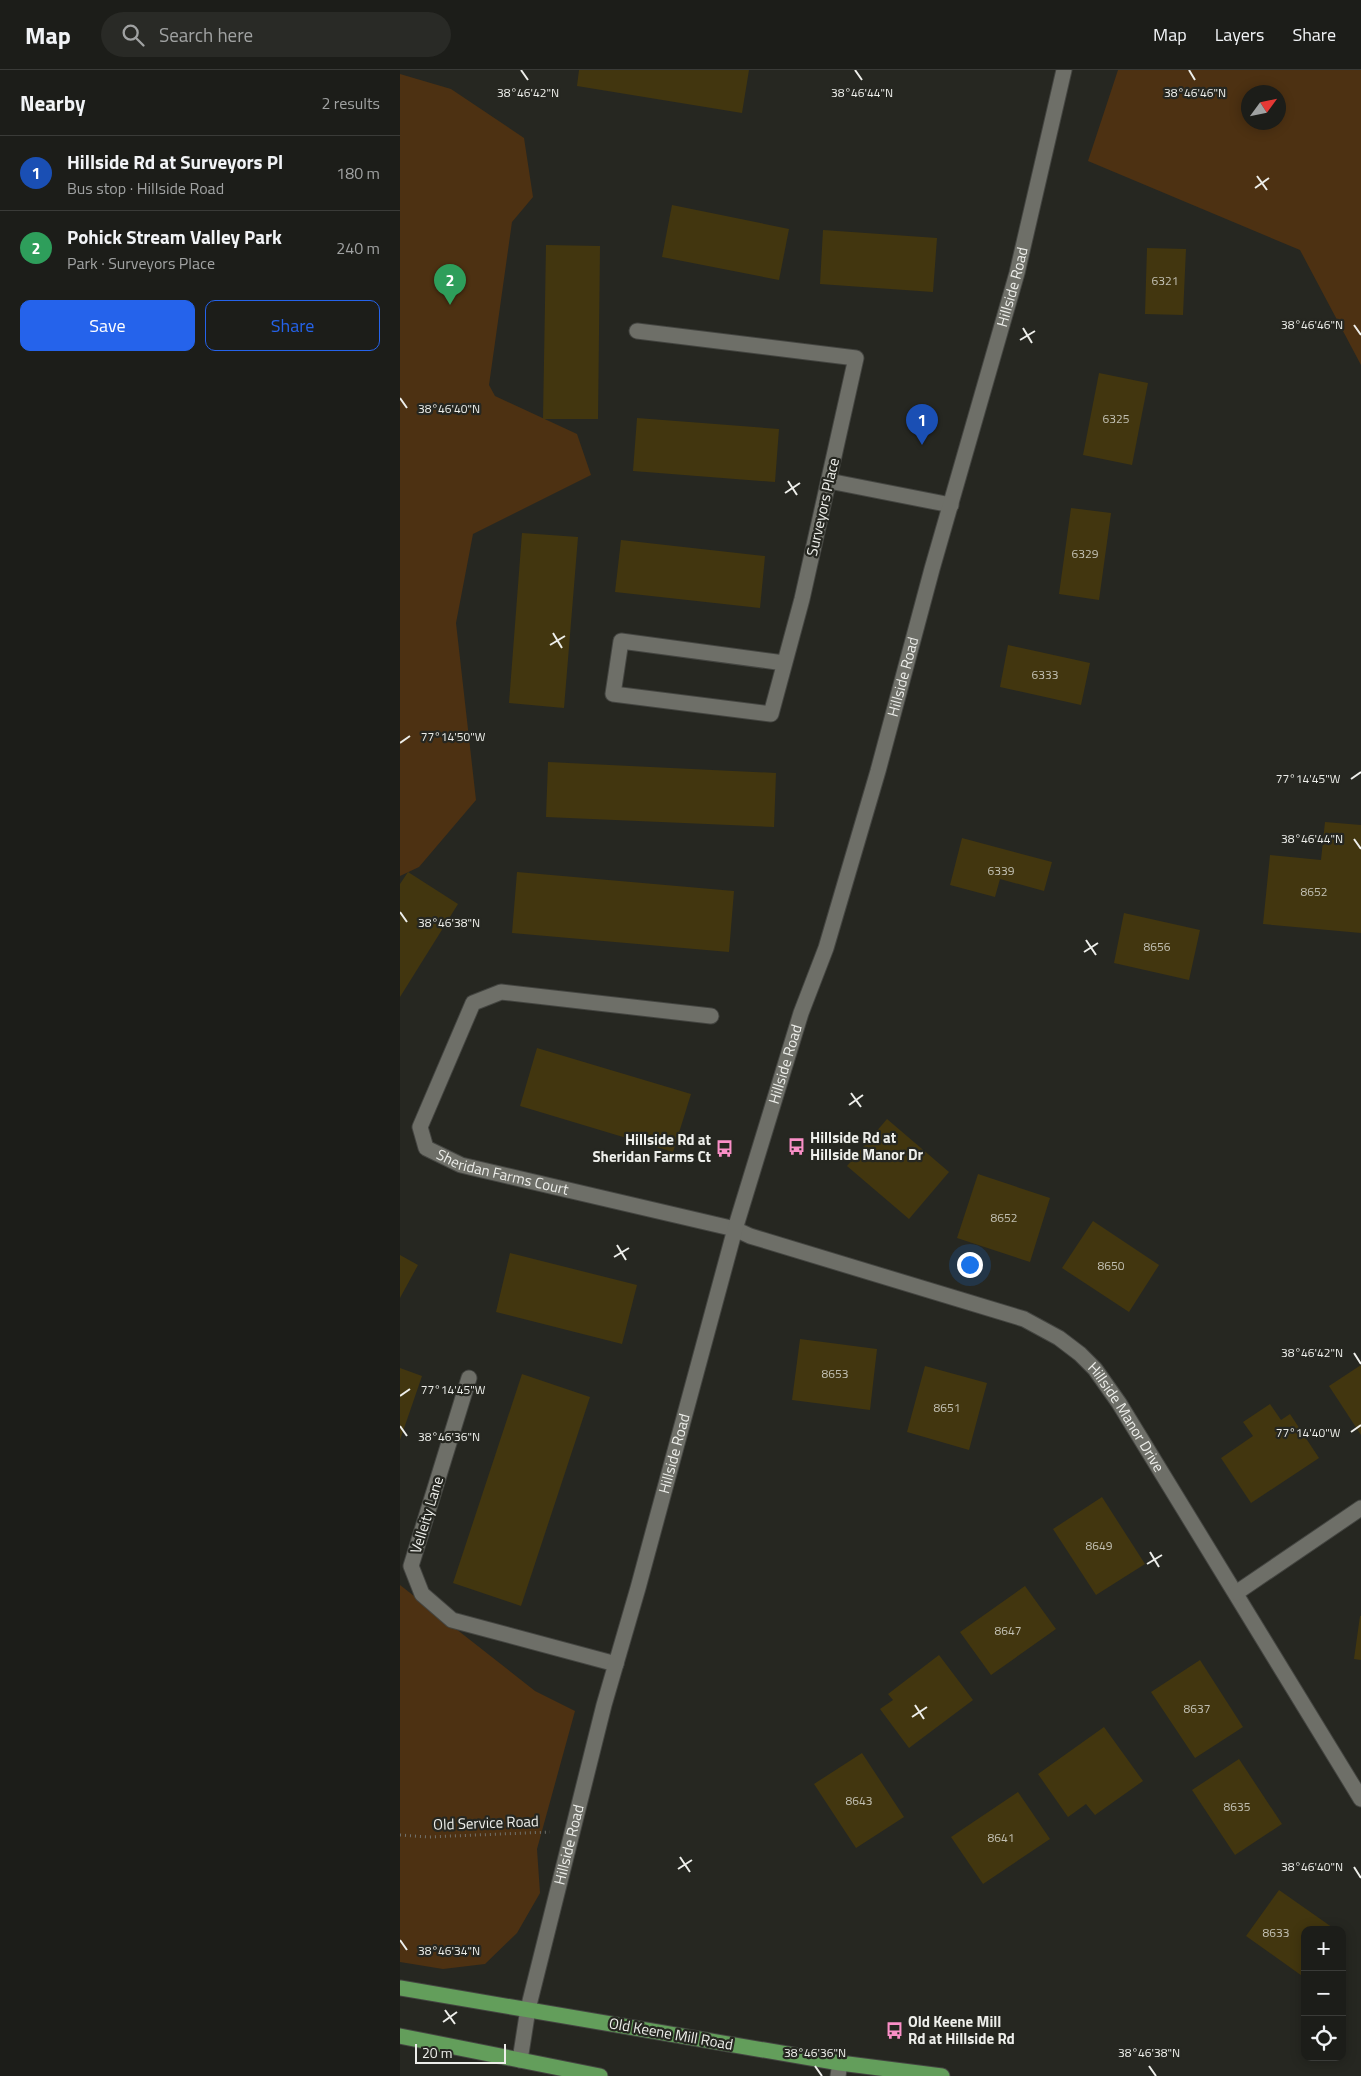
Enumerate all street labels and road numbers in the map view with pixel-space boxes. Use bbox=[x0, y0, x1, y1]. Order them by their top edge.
street label: Hillside Road bbox=[990, 245, 1034, 330]
street label: Surveyors Place bbox=[800, 455, 845, 558]
street label: Hillside Road bbox=[881, 634, 924, 719]
street label: Hillside Road bbox=[762, 1022, 808, 1107]
street label: Sheridan Farms Court bbox=[433, 1143, 572, 1201]
street label: Hillside Manor Drive bbox=[1083, 1356, 1171, 1476]
street label: Hillside Road bbox=[652, 1411, 696, 1496]
street label: Velleity Lane bbox=[404, 1473, 449, 1556]
street label: Hillside Road bbox=[547, 1802, 590, 1887]
street label: Old Service Road bbox=[433, 1809, 539, 1836]
street label: Old Keene Mill Road bbox=[607, 2011, 735, 2056]

